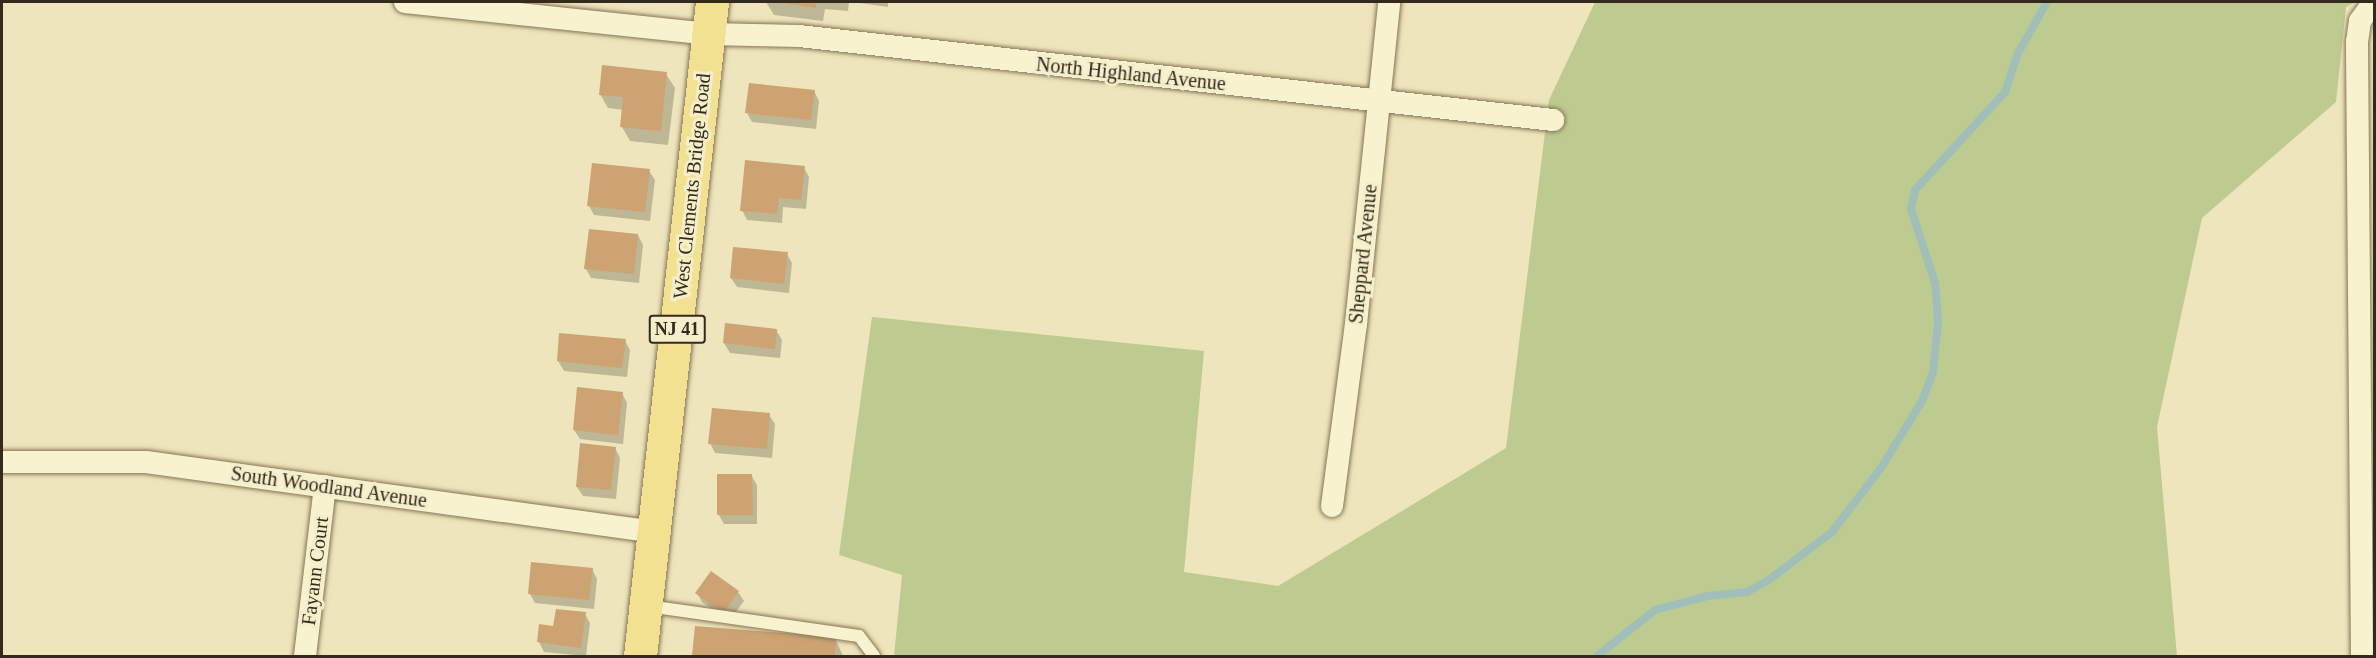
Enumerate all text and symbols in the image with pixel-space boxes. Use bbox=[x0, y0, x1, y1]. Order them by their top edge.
street label: North Highland Avenue bbox=[1034, 52, 1228, 96]
street label: West Clements Bridge Road bbox=[668, 72, 716, 300]
street label: Sheppard Avenue bbox=[1344, 183, 1382, 325]
road number: NJ 41 bbox=[648, 314, 706, 344]
street label: South Woodland Avenue bbox=[229, 461, 429, 513]
street label: Fayann Court bbox=[296, 515, 334, 627]

